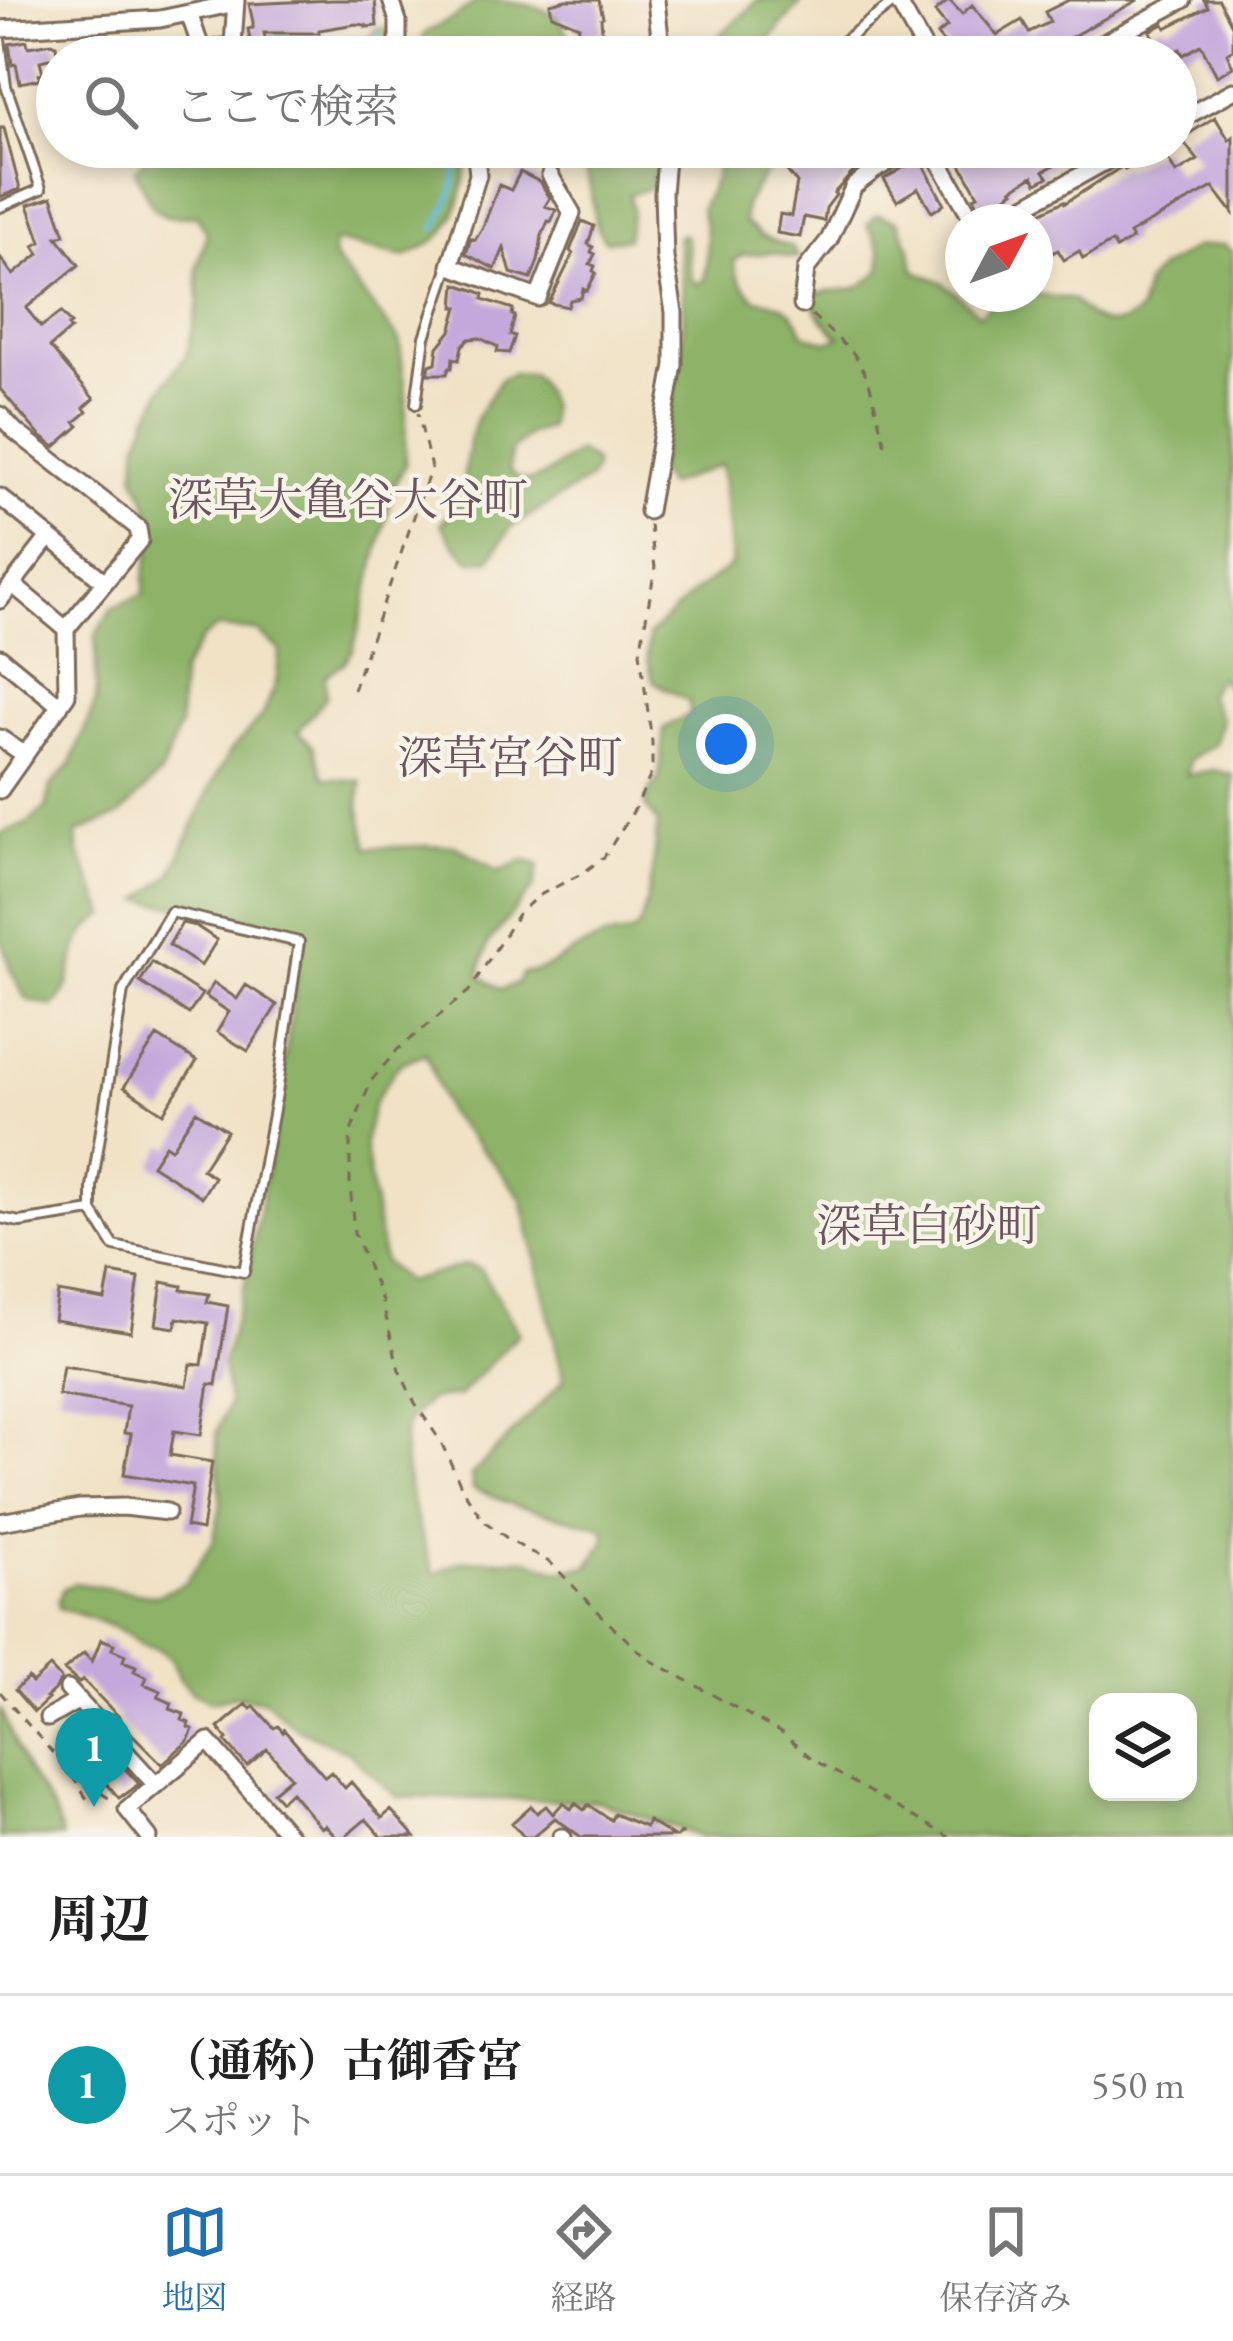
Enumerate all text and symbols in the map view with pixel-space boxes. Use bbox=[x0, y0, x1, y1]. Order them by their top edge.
search box bbox=[36, 36, 1197, 168]
icon: search bbox=[78, 69, 144, 135]
text: ここで検索 bbox=[174, 77, 399, 135]
north arrow bbox=[945, 204, 1053, 312]
district label: 深草大亀谷大谷町 bbox=[168, 470, 528, 528]
your location bbox=[696, 714, 756, 774]
district label: 深草宮谷町 bbox=[397, 728, 623, 786]
district label: 深草白砂町 bbox=[816, 1196, 1042, 1254]
map controls bbox=[1089, 1693, 1197, 1801]
button: layers bbox=[1089, 1693, 1197, 1801]
pin: 1 bbox=[55, 1708, 133, 1807]
text: 周辺 bbox=[48, 1886, 150, 1952]
text: （通称）古御香宮 bbox=[162, 2031, 522, 2089]
text: 1 bbox=[77, 2059, 97, 2110]
text: 550 m bbox=[1091, 2059, 1185, 2110]
text: スポット bbox=[162, 2095, 318, 2146]
tab: 地図 bbox=[162, 2199, 228, 2319]
tab: 経路 bbox=[551, 2199, 617, 2319]
tab: 保存済み bbox=[940, 2199, 1072, 2319]

